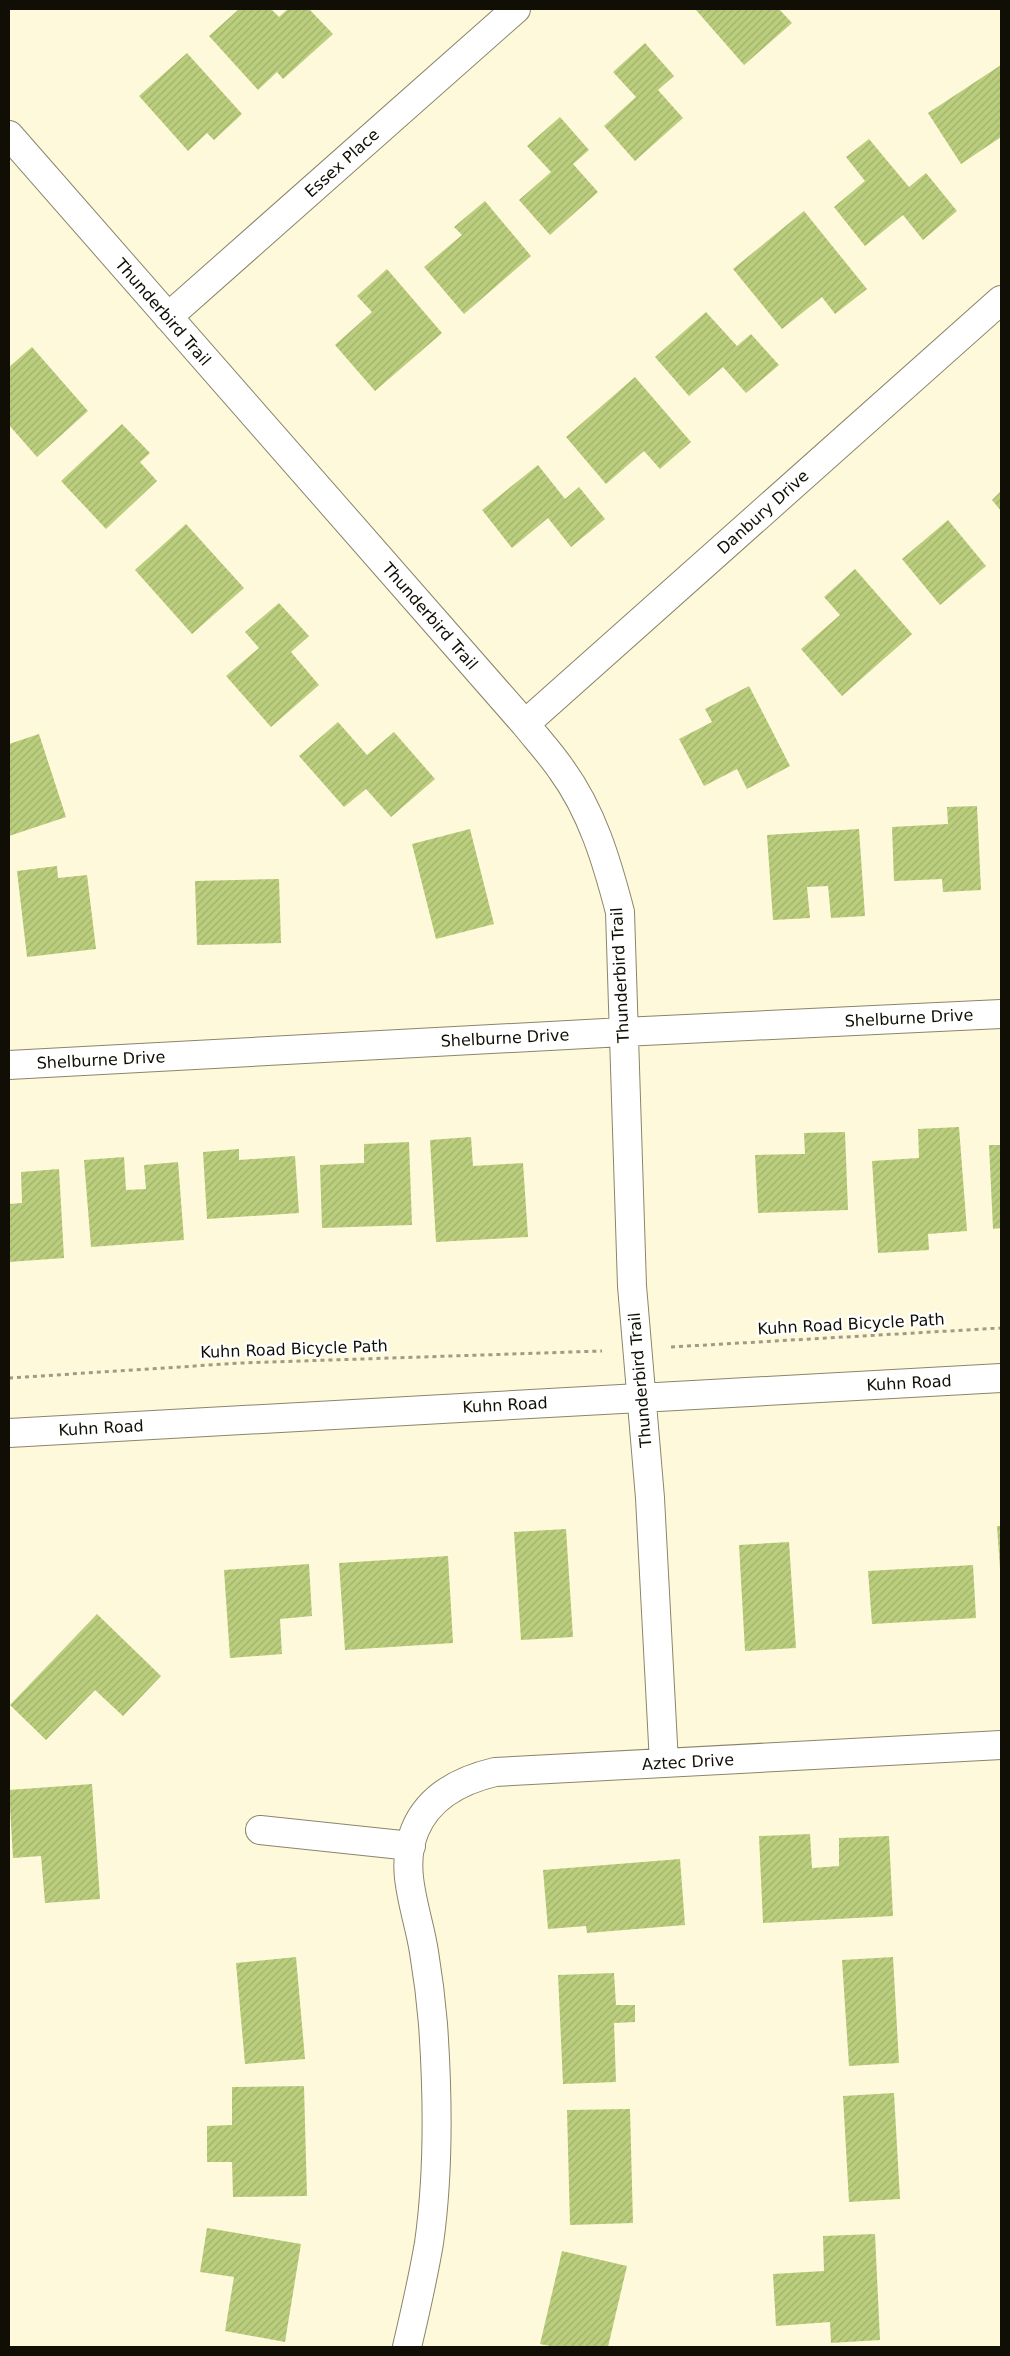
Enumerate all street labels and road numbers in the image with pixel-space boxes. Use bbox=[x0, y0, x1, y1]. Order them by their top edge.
street label: Essex Place bbox=[301, 125, 383, 201]
street label: Thunderbird Trail bbox=[111, 254, 215, 369]
street label: Danbury Drive bbox=[713, 466, 813, 558]
street label: Thunderbird Trail bbox=[378, 558, 482, 673]
street label: Thunderbird Trail bbox=[607, 907, 633, 1044]
street label: Shelburne Drive bbox=[844, 1005, 974, 1031]
street label: Shelburne Drive bbox=[440, 1025, 570, 1051]
street label: Shelburne Drive bbox=[36, 1047, 166, 1073]
street label: Kuhn Road Bicycle Path bbox=[757, 1310, 945, 1338]
street label: Thunderbird Trail bbox=[625, 1312, 655, 1449]
street label: Kuhn Road Bicycle Path bbox=[200, 1336, 388, 1362]
street label: Kuhn Road bbox=[866, 1371, 952, 1395]
street label: Kuhn Road bbox=[462, 1393, 548, 1417]
street label: Kuhn Road bbox=[58, 1416, 144, 1440]
street label: Aztec Drive bbox=[642, 1750, 734, 1774]

